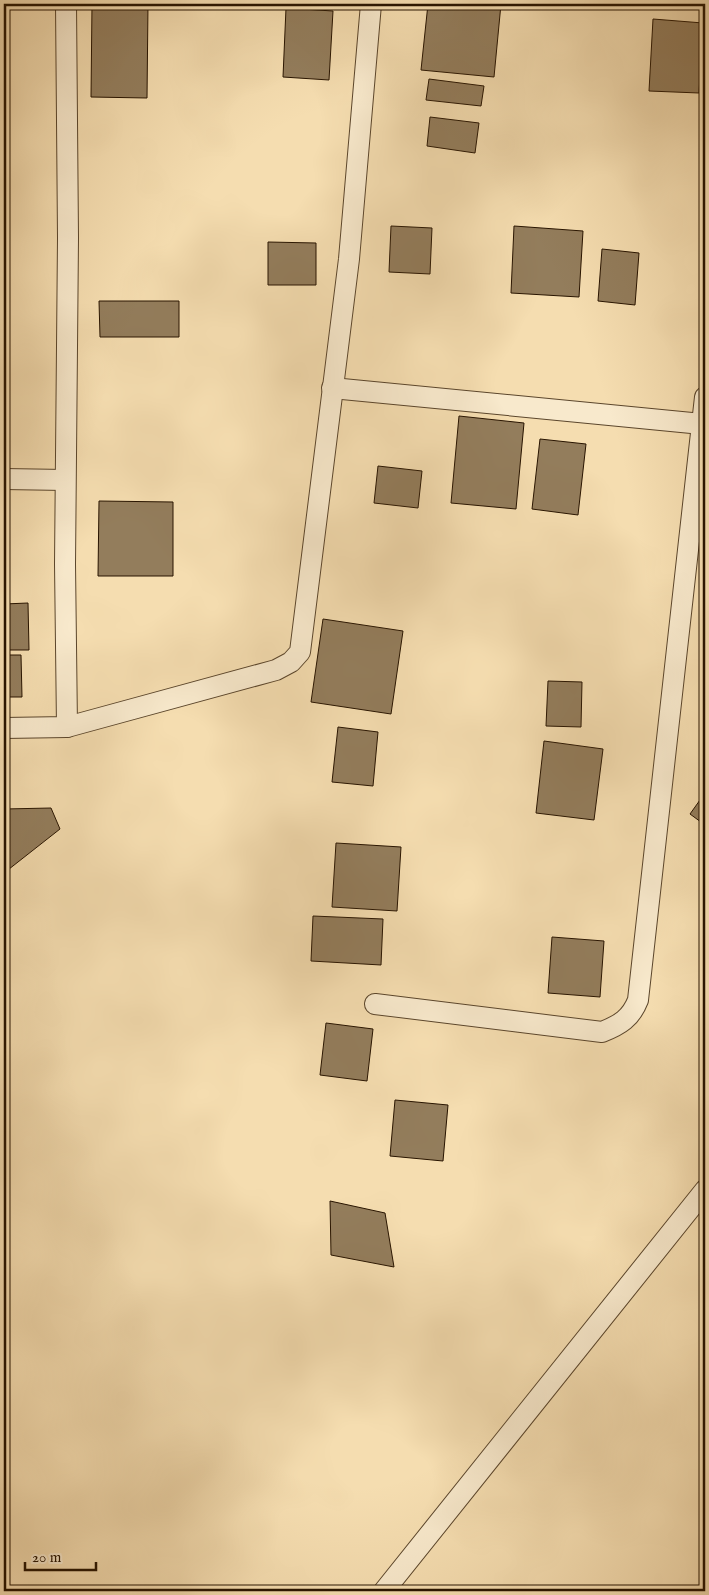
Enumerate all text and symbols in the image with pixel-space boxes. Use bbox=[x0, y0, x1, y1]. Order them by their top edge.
scale bar bbox=[25, 1540, 96, 1572]
text: 20 m bbox=[32, 1548, 62, 1567]

